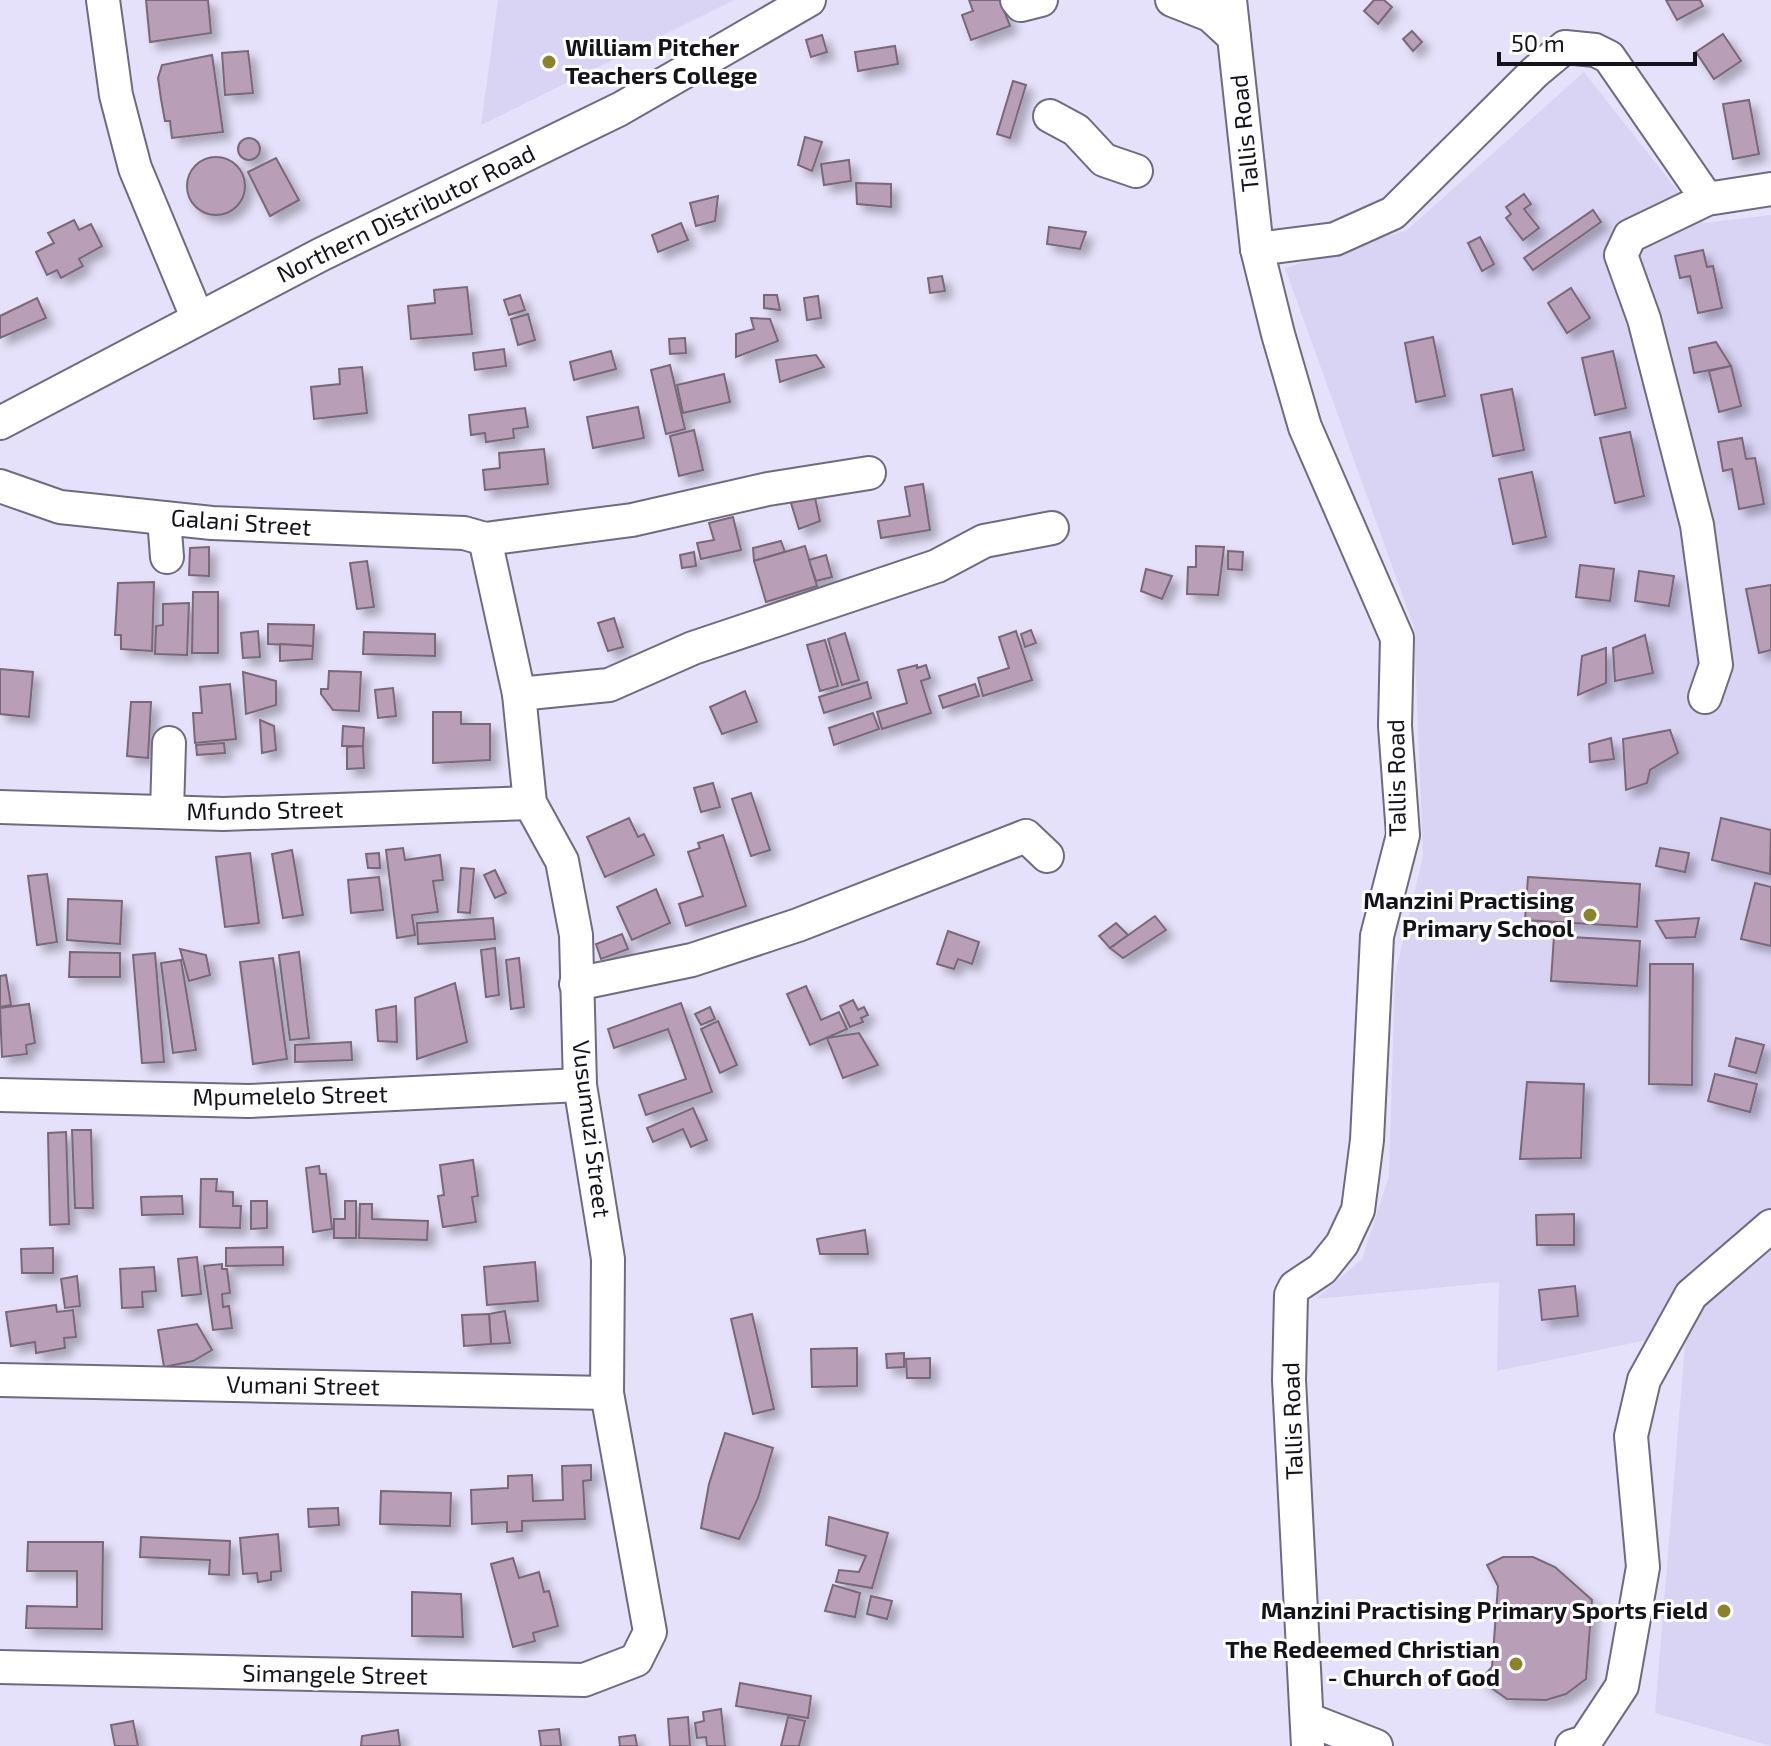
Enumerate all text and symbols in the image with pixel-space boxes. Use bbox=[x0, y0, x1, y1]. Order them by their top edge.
scale bar bbox=[1499, 16, 1695, 66]
text: 50 m bbox=[1511, 28, 1565, 57]
place label: William Pitcher Teachers College bbox=[565, 32, 758, 89]
marker: William Pitcher Teachers College bbox=[540, 53, 558, 71]
street label: Tallis Road bbox=[1223, 73, 1264, 193]
street label: Northern Distributor Road bbox=[271, 137, 539, 288]
street label: Galani Street bbox=[170, 502, 312, 541]
street label: Tallis Road bbox=[1380, 719, 1411, 837]
street label: Mfundo Street bbox=[186, 794, 344, 825]
place label: Manzini Practising Primary School bbox=[1363, 885, 1574, 942]
marker: Manzini Practising Primary School bbox=[1581, 906, 1599, 924]
street label: Vusumuzi Street bbox=[567, 1038, 618, 1219]
street label: Mpumelelo Street bbox=[192, 1078, 388, 1111]
street label: Tallis Road bbox=[1275, 1362, 1308, 1480]
street label: Vumani Street bbox=[226, 1369, 380, 1400]
place label: Manzini Practising Primary Sports Field bbox=[1261, 1595, 1708, 1624]
marker: Manzini Practising Primary Sports Field bbox=[1715, 1602, 1733, 1620]
place label: The Redeemed Christian - Church of God bbox=[1225, 1634, 1500, 1691]
marker: The Redeemed Christian - Church of God bbox=[1507, 1655, 1525, 1673]
street label: Simangele Street bbox=[242, 1657, 428, 1690]

